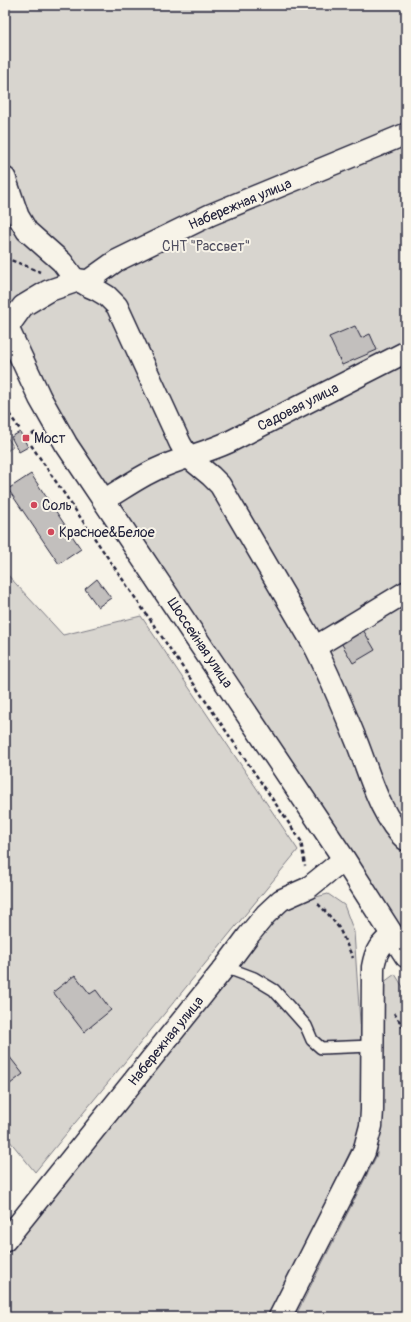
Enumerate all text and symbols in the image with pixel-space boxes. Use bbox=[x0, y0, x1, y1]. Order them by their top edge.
street label: Набережная улица bbox=[186, 175, 294, 233]
park label: СНТ "Рассвет" bbox=[162, 238, 250, 255]
street label: Садовая улица bbox=[255, 379, 341, 435]
place label: Мост bbox=[34, 430, 65, 447]
marker: Мост bbox=[21, 433, 31, 443]
place label: Соль bbox=[42, 497, 72, 514]
marker: Соль bbox=[29, 500, 39, 510]
place label: Красное&Белое bbox=[59, 524, 155, 541]
marker: Красное&Белое bbox=[46, 527, 56, 537]
street label: Шоссейная улица bbox=[164, 595, 236, 691]
street label: Набережная улица bbox=[125, 993, 207, 1089]

